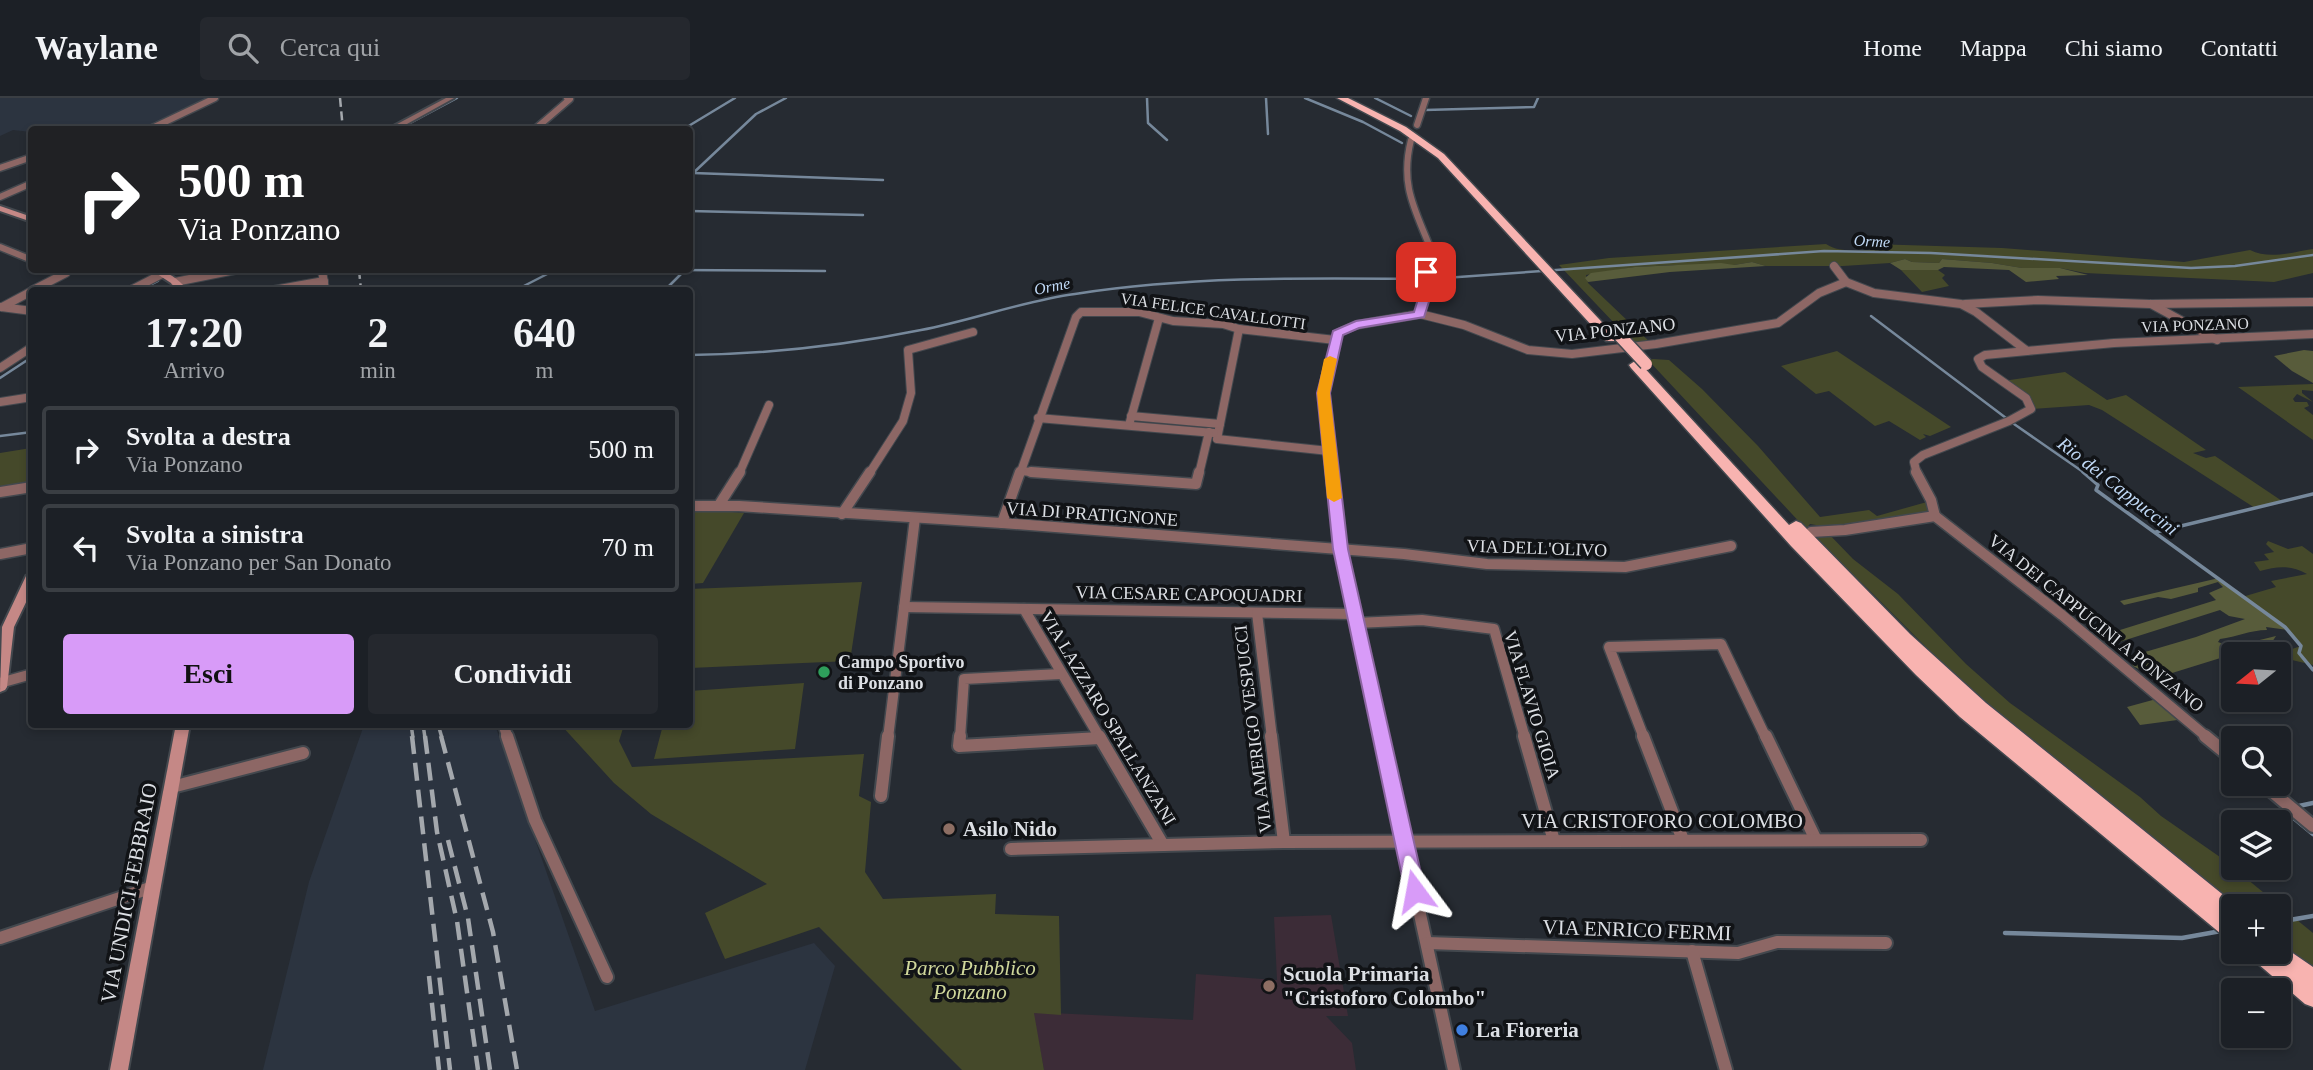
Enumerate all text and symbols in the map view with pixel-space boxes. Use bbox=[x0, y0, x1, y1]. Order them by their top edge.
search box bbox=[200, 17, 690, 80]
icon: search bbox=[224, 29, 262, 67]
text: Waylane bbox=[35, 30, 158, 66]
text: Cerca qui bbox=[280, 33, 380, 62]
text: Home bbox=[1863, 35, 1922, 61]
text: Mappa bbox=[1960, 35, 2027, 61]
text: Chi siamo bbox=[2065, 35, 2163, 61]
text: Contatti bbox=[2201, 35, 2278, 61]
text: 500 m bbox=[178, 153, 305, 208]
icon: right bbox=[63, 154, 154, 245]
text: Via Ponzano bbox=[178, 211, 340, 247]
water label: Orme bbox=[1853, 232, 1891, 250]
pin bbox=[1396, 242, 1456, 302]
icon: arrive bbox=[1407, 253, 1445, 291]
water label: Orme bbox=[1032, 274, 1072, 298]
street label: VIA FELICE CAVALLOTTI bbox=[1119, 290, 1307, 332]
text: 17:20 bbox=[145, 310, 243, 356]
text: 2 bbox=[367, 310, 388, 356]
text: 640 bbox=[513, 310, 576, 356]
street label: VIA PONZANO bbox=[1554, 314, 1676, 346]
street label: VIA PONZANO bbox=[2141, 315, 2249, 335]
text: Arrivo bbox=[163, 358, 225, 383]
text: min bbox=[360, 358, 396, 383]
text: m bbox=[535, 358, 553, 383]
text: Svolta a destra bbox=[126, 422, 291, 451]
icon: right bbox=[67, 431, 105, 469]
water label: Rio dei Cappuccini bbox=[2053, 432, 2182, 539]
text: 500 m bbox=[588, 435, 654, 464]
text: Via Ponzano bbox=[126, 452, 243, 477]
street label: VIA DI PRATIGNONE bbox=[1006, 498, 1178, 530]
text: Svolta a sinistra bbox=[126, 520, 304, 549]
icon: left bbox=[67, 529, 105, 567]
street label: VIA DEI CAPPUCINI A PONZANO bbox=[1984, 530, 2208, 716]
text: 70 m bbox=[601, 533, 654, 562]
street label: VIA DELL'OLIVO bbox=[1466, 536, 1608, 560]
text: Via Ponzano per San Donato bbox=[126, 550, 392, 575]
street label: VIA CESARE CAPOQUADRI bbox=[1075, 582, 1303, 606]
street label: VIA LAZZARO SPALLANZANI bbox=[1036, 607, 1180, 829]
street label: VIA AMERIGO VESPUCCI bbox=[1230, 624, 1276, 834]
street label: VIA FLAVIO GIOIA bbox=[1500, 628, 1564, 782]
button: Esci bbox=[63, 634, 354, 714]
button: Condividi bbox=[368, 634, 658, 714]
north arrow bbox=[2221, 642, 2291, 712]
map controls bbox=[2221, 642, 2291, 1048]
place label: Campo Sportivo di Ponzano bbox=[838, 652, 965, 693]
marker: Campo Sportivo di Ponzano bbox=[816, 664, 832, 680]
button: search bbox=[2221, 726, 2291, 796]
street label: VIA UNDICI FEBBRAIO bbox=[96, 781, 162, 1005]
street label: VIA CRISTOFORO COLOMBO bbox=[1521, 809, 1803, 833]
button: layers bbox=[2221, 810, 2291, 880]
place label: Asilo Nido bbox=[963, 817, 1057, 841]
marker: Asilo Nido bbox=[941, 821, 957, 837]
position arrow bbox=[1378, 854, 1452, 928]
button: + bbox=[2221, 894, 2291, 964]
street label: VIA ENRICO FERMI bbox=[1542, 915, 1732, 945]
park label: Parco Pubblico Ponzano bbox=[903, 956, 1036, 1004]
place label: Scuola Primaria "Cristoforo Colombo" bbox=[1283, 962, 1486, 1010]
marker: Scuola Primaria "Cristoforo Colombo" bbox=[1261, 978, 1277, 994]
button: − bbox=[2221, 978, 2291, 1048]
place label: La Fioreria bbox=[1476, 1018, 1579, 1042]
marker: La Fioreria bbox=[1454, 1022, 1470, 1038]

